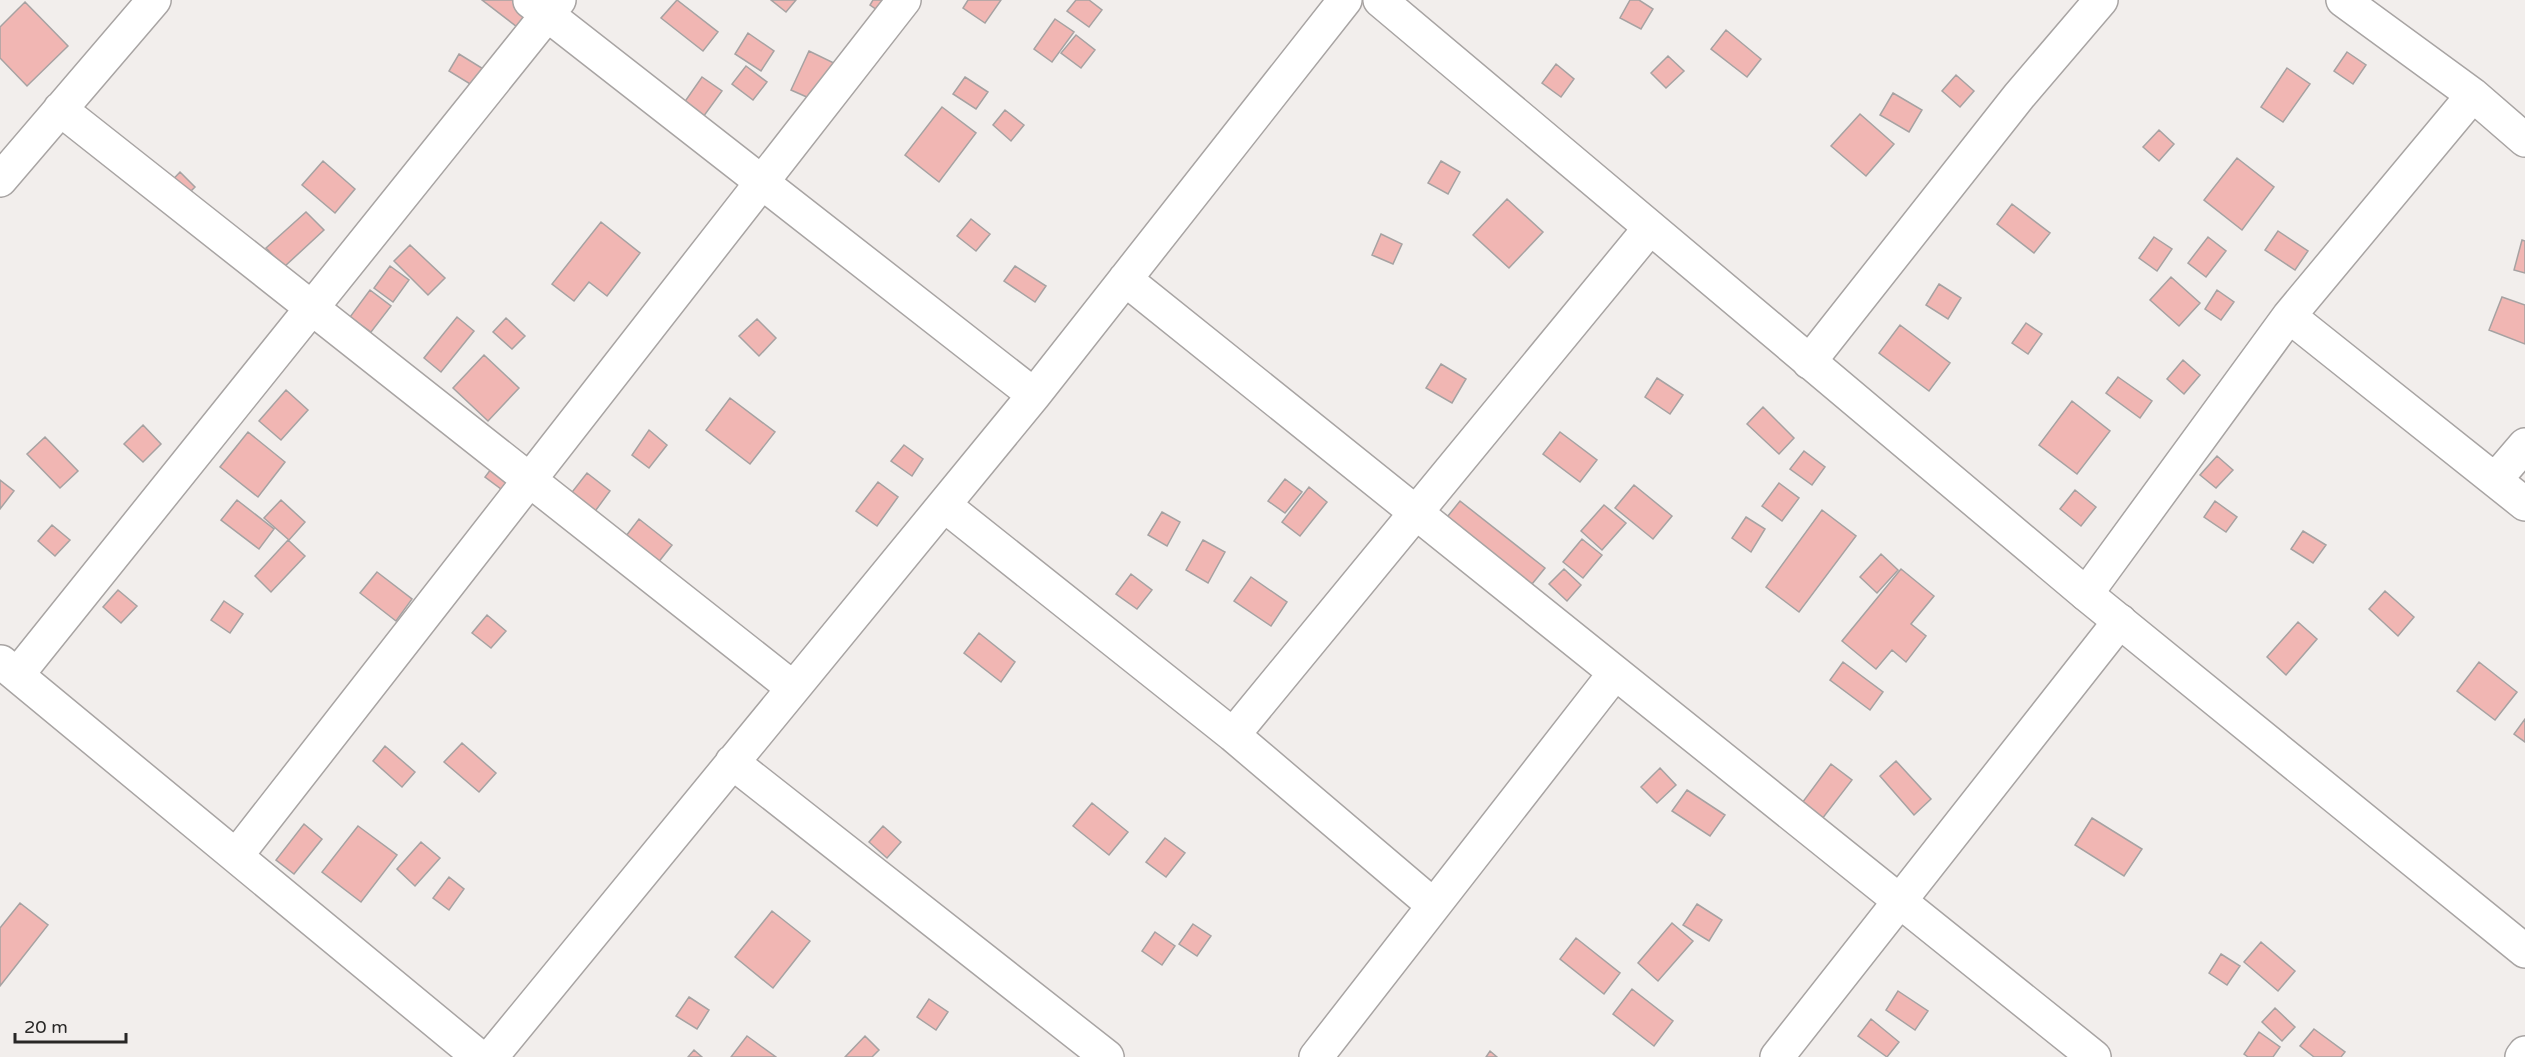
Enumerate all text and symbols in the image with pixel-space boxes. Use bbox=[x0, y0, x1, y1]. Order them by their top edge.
scale bar bbox=[15, 1006, 126, 1044]
text: 20 m bbox=[24, 1016, 68, 1038]

